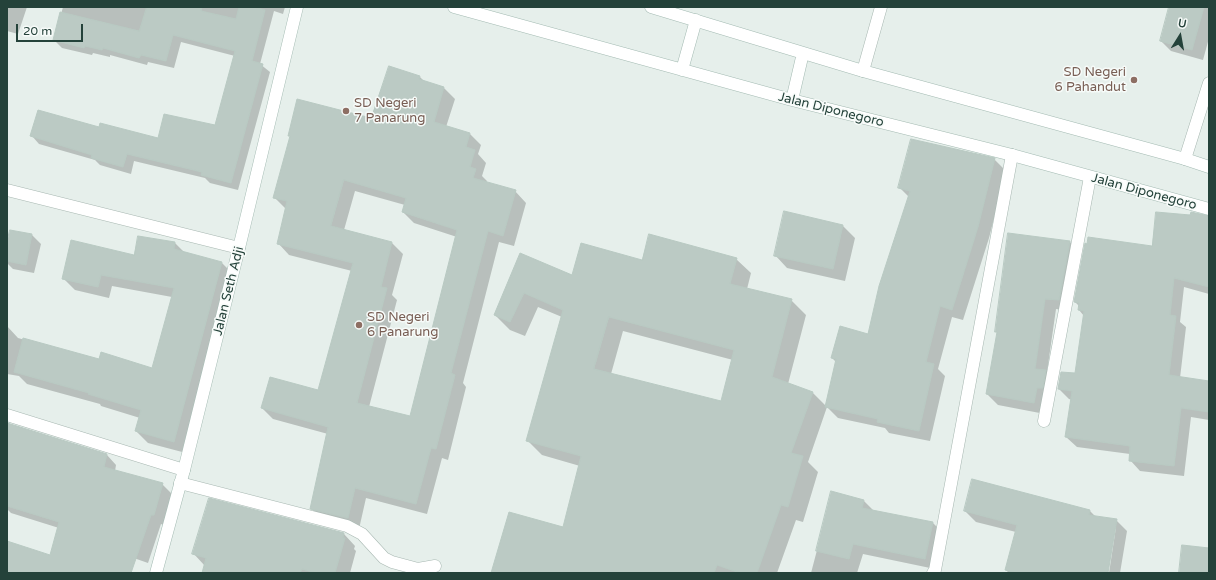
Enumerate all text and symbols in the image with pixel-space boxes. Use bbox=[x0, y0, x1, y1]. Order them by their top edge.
scale bar bbox=[18, 16, 85, 42]
north arrow bbox=[1160, 16, 1200, 56]
text: U bbox=[1177, 17, 1188, 31]
text: 20 m bbox=[23, 24, 52, 38]
place label: SD Negeri 6 Pahandut bbox=[1055, 65, 1126, 96]
marker: SD Negeri 6 Pahandut bbox=[1129, 75, 1139, 85]
street label: Jalan Diponegoro bbox=[777, 89, 885, 131]
place label: SD Negeri 7 Panarung bbox=[354, 96, 425, 127]
marker: SD Negeri 7 Panarung bbox=[341, 106, 351, 116]
street label: Jalan Diponegoro bbox=[1090, 170, 1198, 214]
street label: Jalan Seth Adji bbox=[210, 245, 248, 337]
place label: SD Negeri 6 Panarung bbox=[367, 310, 438, 341]
marker: SD Negeri 6 Panarung bbox=[354, 320, 364, 330]

